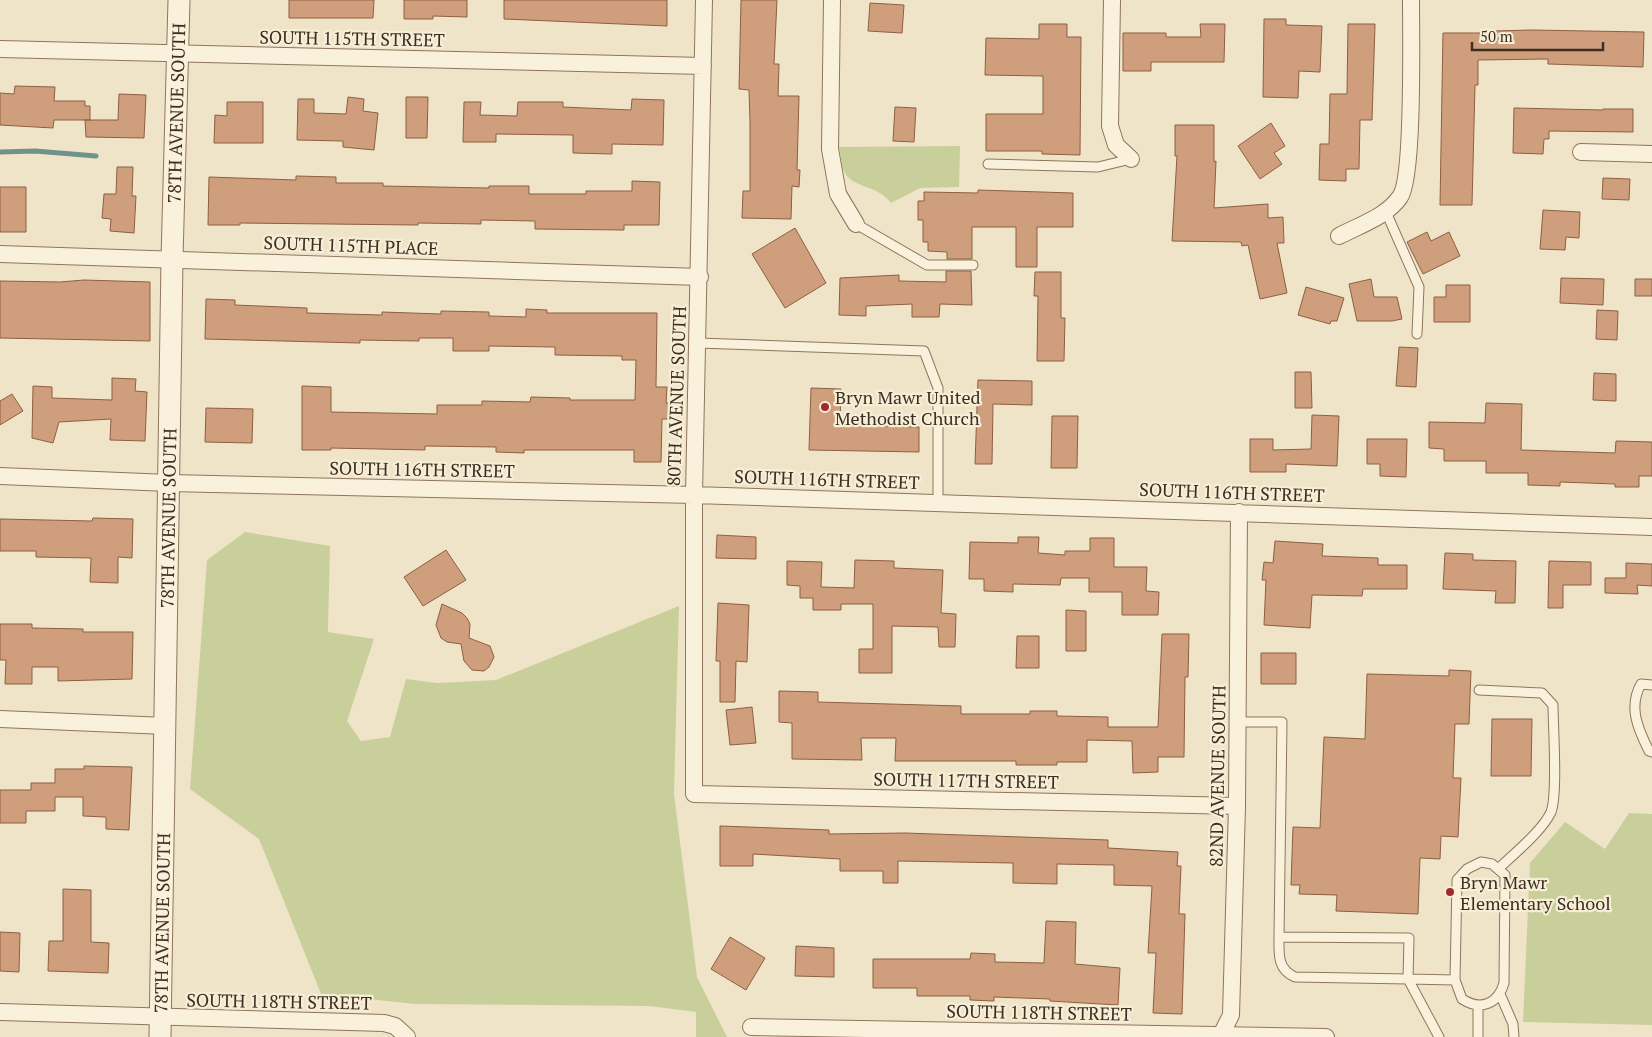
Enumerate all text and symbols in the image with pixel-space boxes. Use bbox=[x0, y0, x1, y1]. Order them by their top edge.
scale bar bbox=[1472, 20, 1603, 52]
street label: 78TH AVENUE SOUTH bbox=[162, 23, 190, 204]
street label: SOUTH 115TH STREET bbox=[259, 24, 445, 52]
text: 50 m bbox=[1480, 26, 1513, 46]
street label: SOUTH 115TH PLACE bbox=[263, 230, 439, 260]
street label: 80TH AVENUE SOUTH bbox=[661, 306, 691, 486]
place label: Bryn Mawr United Methodist Church bbox=[835, 385, 980, 430]
marker: Bryn Mawr United Methodist Church bbox=[819, 401, 831, 413]
street label: 78TH AVENUE SOUTH bbox=[155, 428, 181, 608]
street label: SOUTH 116TH STREET bbox=[329, 455, 515, 483]
street label: SOUTH 116TH STREET bbox=[734, 464, 920, 494]
street label: SOUTH 116TH STREET bbox=[1139, 477, 1325, 507]
street label: 82ND AVENUE SOUTH bbox=[1203, 685, 1231, 867]
street label: SOUTH 117TH STREET bbox=[873, 766, 1059, 794]
street label: 78TH AVENUE SOUTH bbox=[148, 833, 175, 1013]
place label: Bryn Mawr Elementary School bbox=[1460, 870, 1611, 915]
marker: Bryn Mawr Elementary School bbox=[1444, 886, 1456, 898]
street label: SOUTH 118TH STREET bbox=[186, 987, 372, 1015]
street label: SOUTH 118TH STREET bbox=[946, 998, 1132, 1026]

